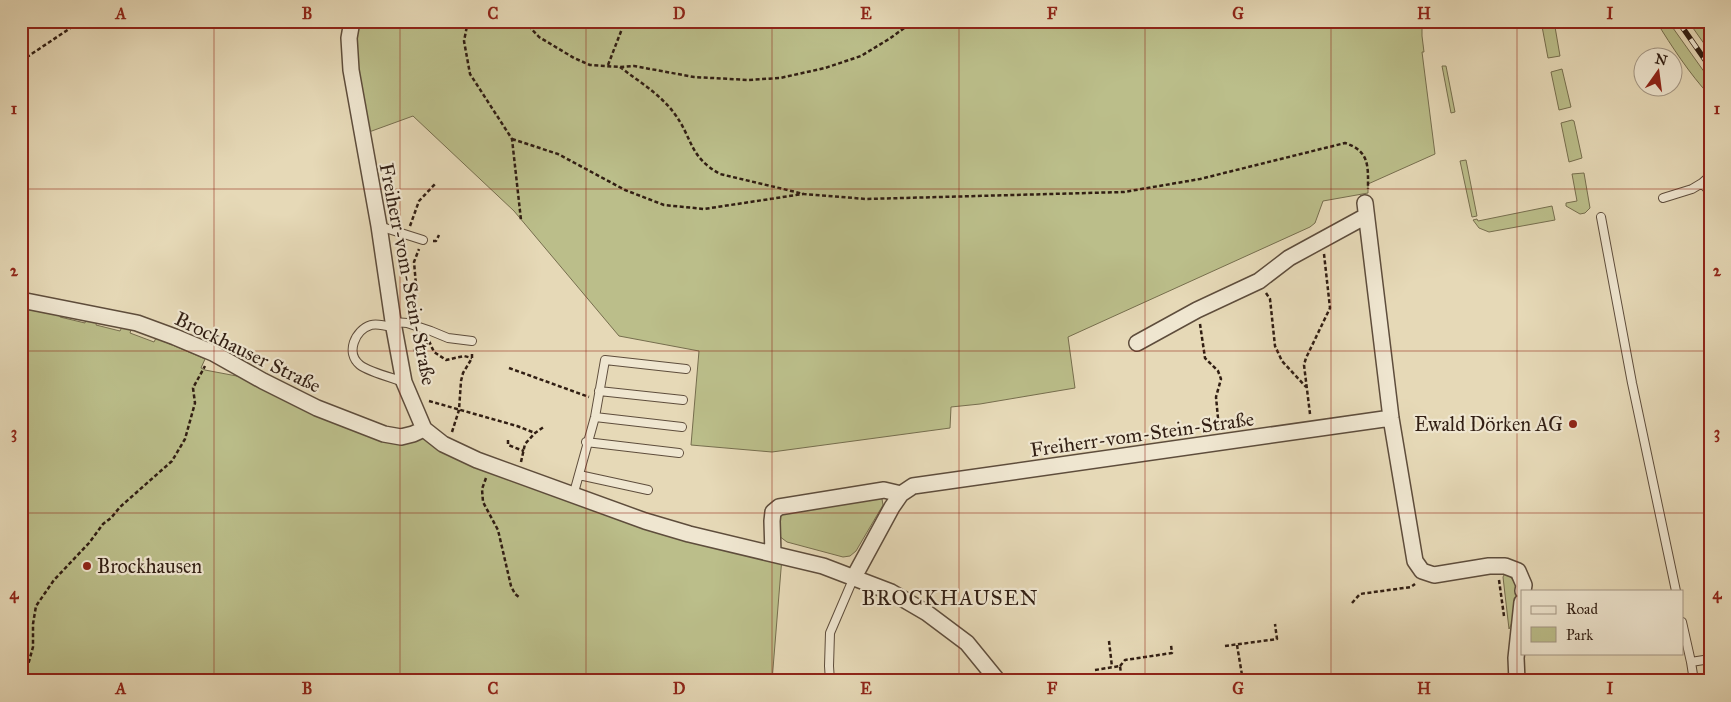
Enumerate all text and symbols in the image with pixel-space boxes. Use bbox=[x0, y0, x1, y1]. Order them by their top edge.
text: A bbox=[115, 4, 127, 23]
text: B bbox=[302, 4, 312, 23]
text: C bbox=[488, 4, 499, 23]
text: D bbox=[673, 4, 686, 23]
text: E bbox=[860, 4, 872, 23]
text: F bbox=[1047, 4, 1058, 23]
text: G bbox=[1232, 4, 1244, 23]
text: H bbox=[1417, 4, 1431, 23]
text: I bbox=[1607, 4, 1614, 23]
north arrow bbox=[1634, 48, 1684, 98]
text: N bbox=[1653, 50, 1669, 70]
text: 1 bbox=[11, 99, 18, 118]
text: 1 bbox=[1714, 99, 1721, 118]
street label: Freiherr-vom-Stein-Straße bbox=[375, 161, 441, 387]
text: 2 bbox=[10, 261, 19, 280]
text: 2 bbox=[1713, 261, 1722, 280]
street label: Brockhauser Straße bbox=[171, 306, 325, 398]
street label: Freiherr-vom-Stein-Straße bbox=[1029, 406, 1255, 462]
place label: Ewald Dörken AG bbox=[1414, 412, 1563, 436]
marker: Ewald Dörken AG bbox=[1567, 418, 1579, 430]
text: 3 bbox=[11, 423, 17, 443]
text: 3 bbox=[1714, 423, 1720, 443]
place label: Brockhausen bbox=[97, 554, 202, 578]
marker: Brockhausen bbox=[81, 560, 93, 572]
text: 4 bbox=[10, 584, 20, 604]
text: 4 bbox=[1713, 584, 1723, 604]
district label: BROCKHAUSEN bbox=[861, 585, 1039, 611]
legend bbox=[1521, 590, 1684, 654]
text: Road bbox=[1566, 600, 1598, 618]
text: Park bbox=[1566, 626, 1593, 644]
text: A bbox=[115, 679, 127, 698]
text: B bbox=[302, 679, 312, 698]
text: C bbox=[488, 679, 499, 698]
text: D bbox=[673, 679, 686, 698]
text: E bbox=[860, 679, 872, 698]
text: F bbox=[1047, 679, 1058, 698]
text: G bbox=[1232, 679, 1244, 698]
text: H bbox=[1417, 679, 1431, 698]
text: I bbox=[1607, 679, 1614, 698]

